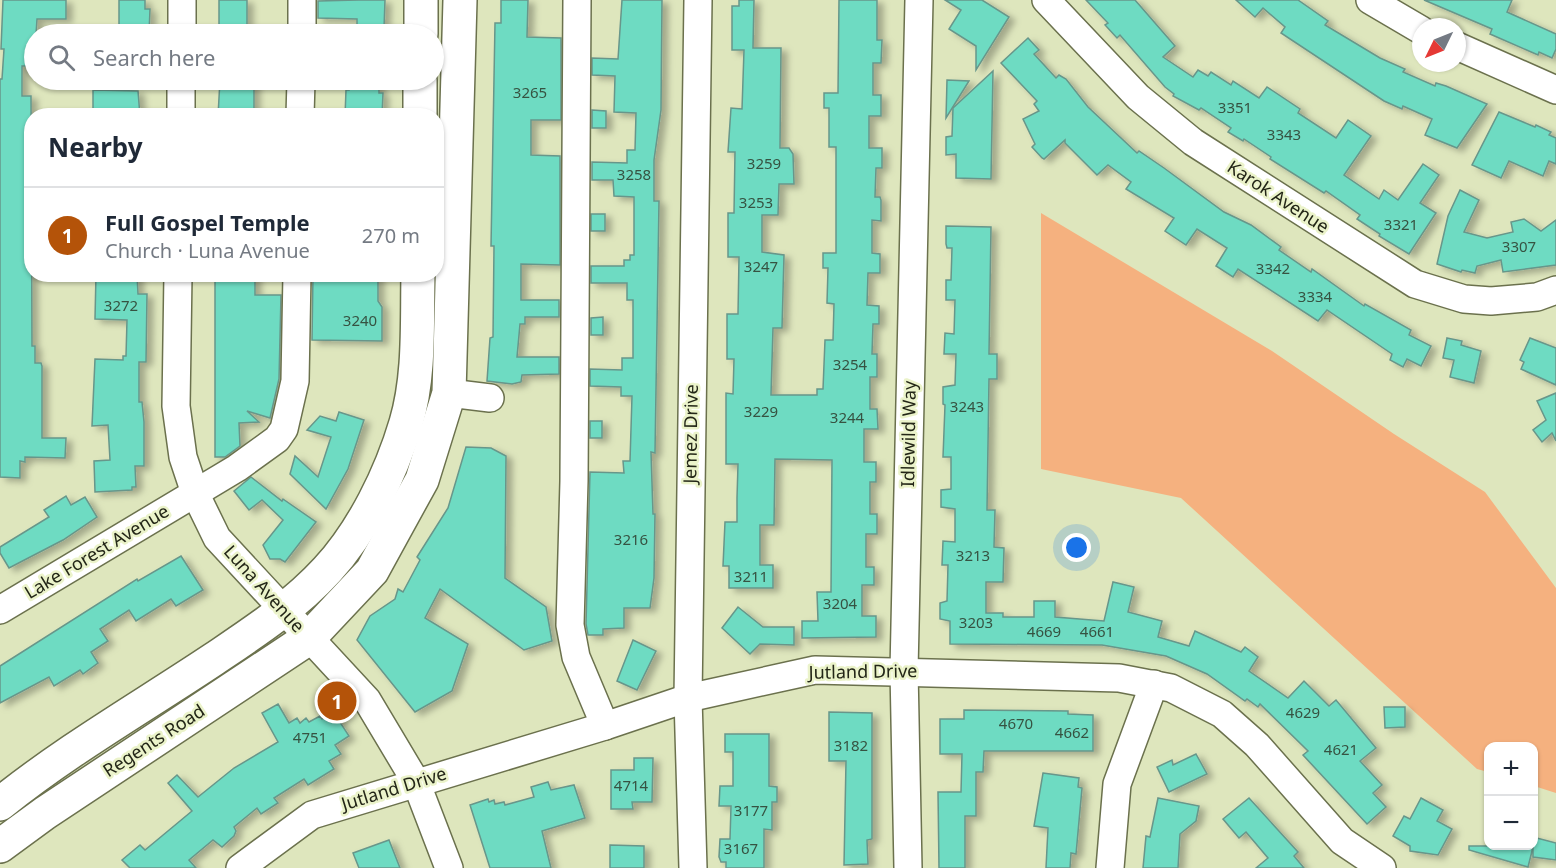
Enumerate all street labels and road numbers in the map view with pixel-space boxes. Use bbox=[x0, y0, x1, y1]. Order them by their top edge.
street label: Karok Avenue bbox=[1223, 154, 1334, 238]
street label: Idlewild Way bbox=[895, 380, 921, 487]
street label: Jemez Drive bbox=[677, 384, 703, 486]
street label: Lake Forest Avenue bbox=[20, 499, 173, 604]
street label: Luna Avenue bbox=[219, 540, 310, 637]
street label: Jutland Drive bbox=[806, 658, 918, 684]
street label: Regents Road bbox=[98, 698, 209, 782]
street label: Jutland Drive bbox=[336, 761, 449, 816]

